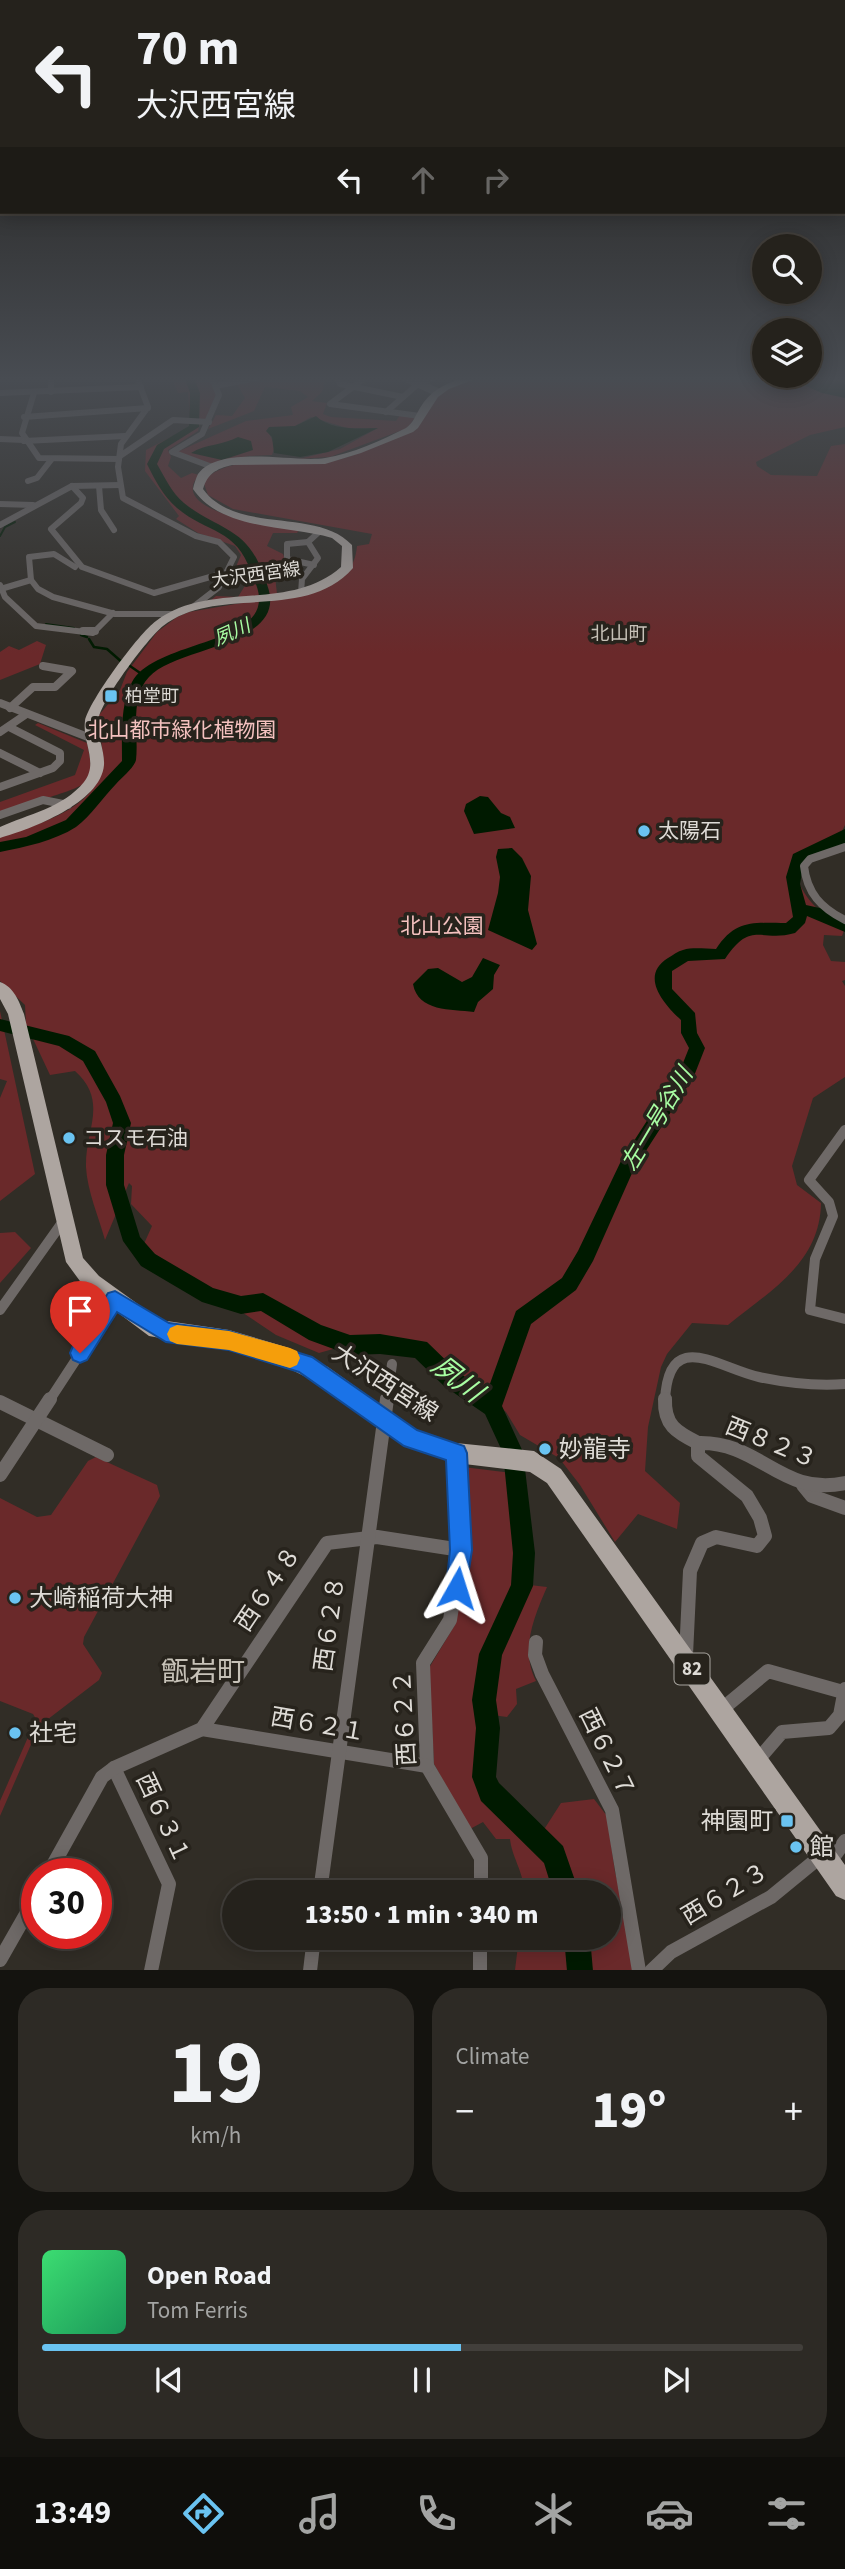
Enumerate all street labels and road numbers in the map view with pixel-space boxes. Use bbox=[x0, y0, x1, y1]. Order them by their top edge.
street label: 大沢西宮線 bbox=[210, 556, 302, 594]
street label: 大沢西宮線 bbox=[325, 1336, 445, 1430]
street label: 西８２３ bbox=[720, 1409, 822, 1477]
street label: 西６４８ bbox=[227, 1539, 309, 1639]
street label: 西６２８ bbox=[306, 1574, 354, 1674]
road number: 82 bbox=[674, 1653, 710, 1684]
street label: 西６２２ bbox=[385, 1669, 425, 1767]
street label: 西６２１ bbox=[268, 1699, 368, 1751]
street label: 西６２７ bbox=[570, 1702, 644, 1804]
street label: 西６３１ bbox=[127, 1767, 199, 1869]
street label: 西６２３ bbox=[675, 1854, 775, 1934]

